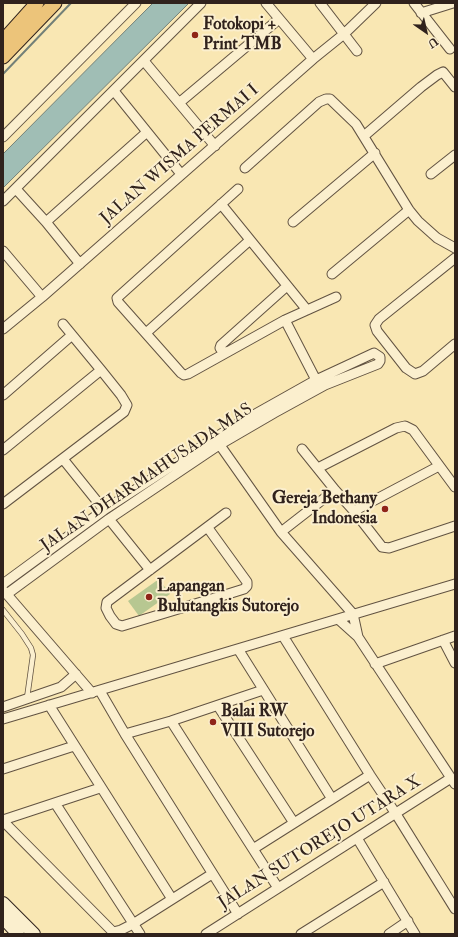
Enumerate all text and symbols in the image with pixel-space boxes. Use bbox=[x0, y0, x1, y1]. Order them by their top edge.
north arrow bbox=[406, 12, 446, 52]
place label: Fotokopi + Print TMB bbox=[203, 15, 282, 55]
marker: Fotokopi + Print TMB bbox=[190, 30, 200, 40]
text: U bbox=[426, 34, 440, 50]
street label: JALAN WISMA PERMAI I bbox=[97, 81, 263, 229]
street label: JALAN DHARMAHUSADA MAS bbox=[37, 399, 257, 557]
place label: Gereja Bethany Indonesia bbox=[272, 489, 377, 529]
marker: Gereja Bethany Indonesia bbox=[380, 504, 390, 514]
place label: Lapangan Bulutangkis Sutorejo bbox=[157, 577, 299, 617]
marker: Lapangan Bulutangkis Sutorejo bbox=[144, 592, 154, 602]
place label: Balai RW VIII Sutorejo bbox=[221, 702, 314, 742]
marker: Balai RW VIII Sutorejo bbox=[208, 717, 218, 727]
street label: JALAN SUTOREJO UTARA X bbox=[215, 772, 425, 914]

